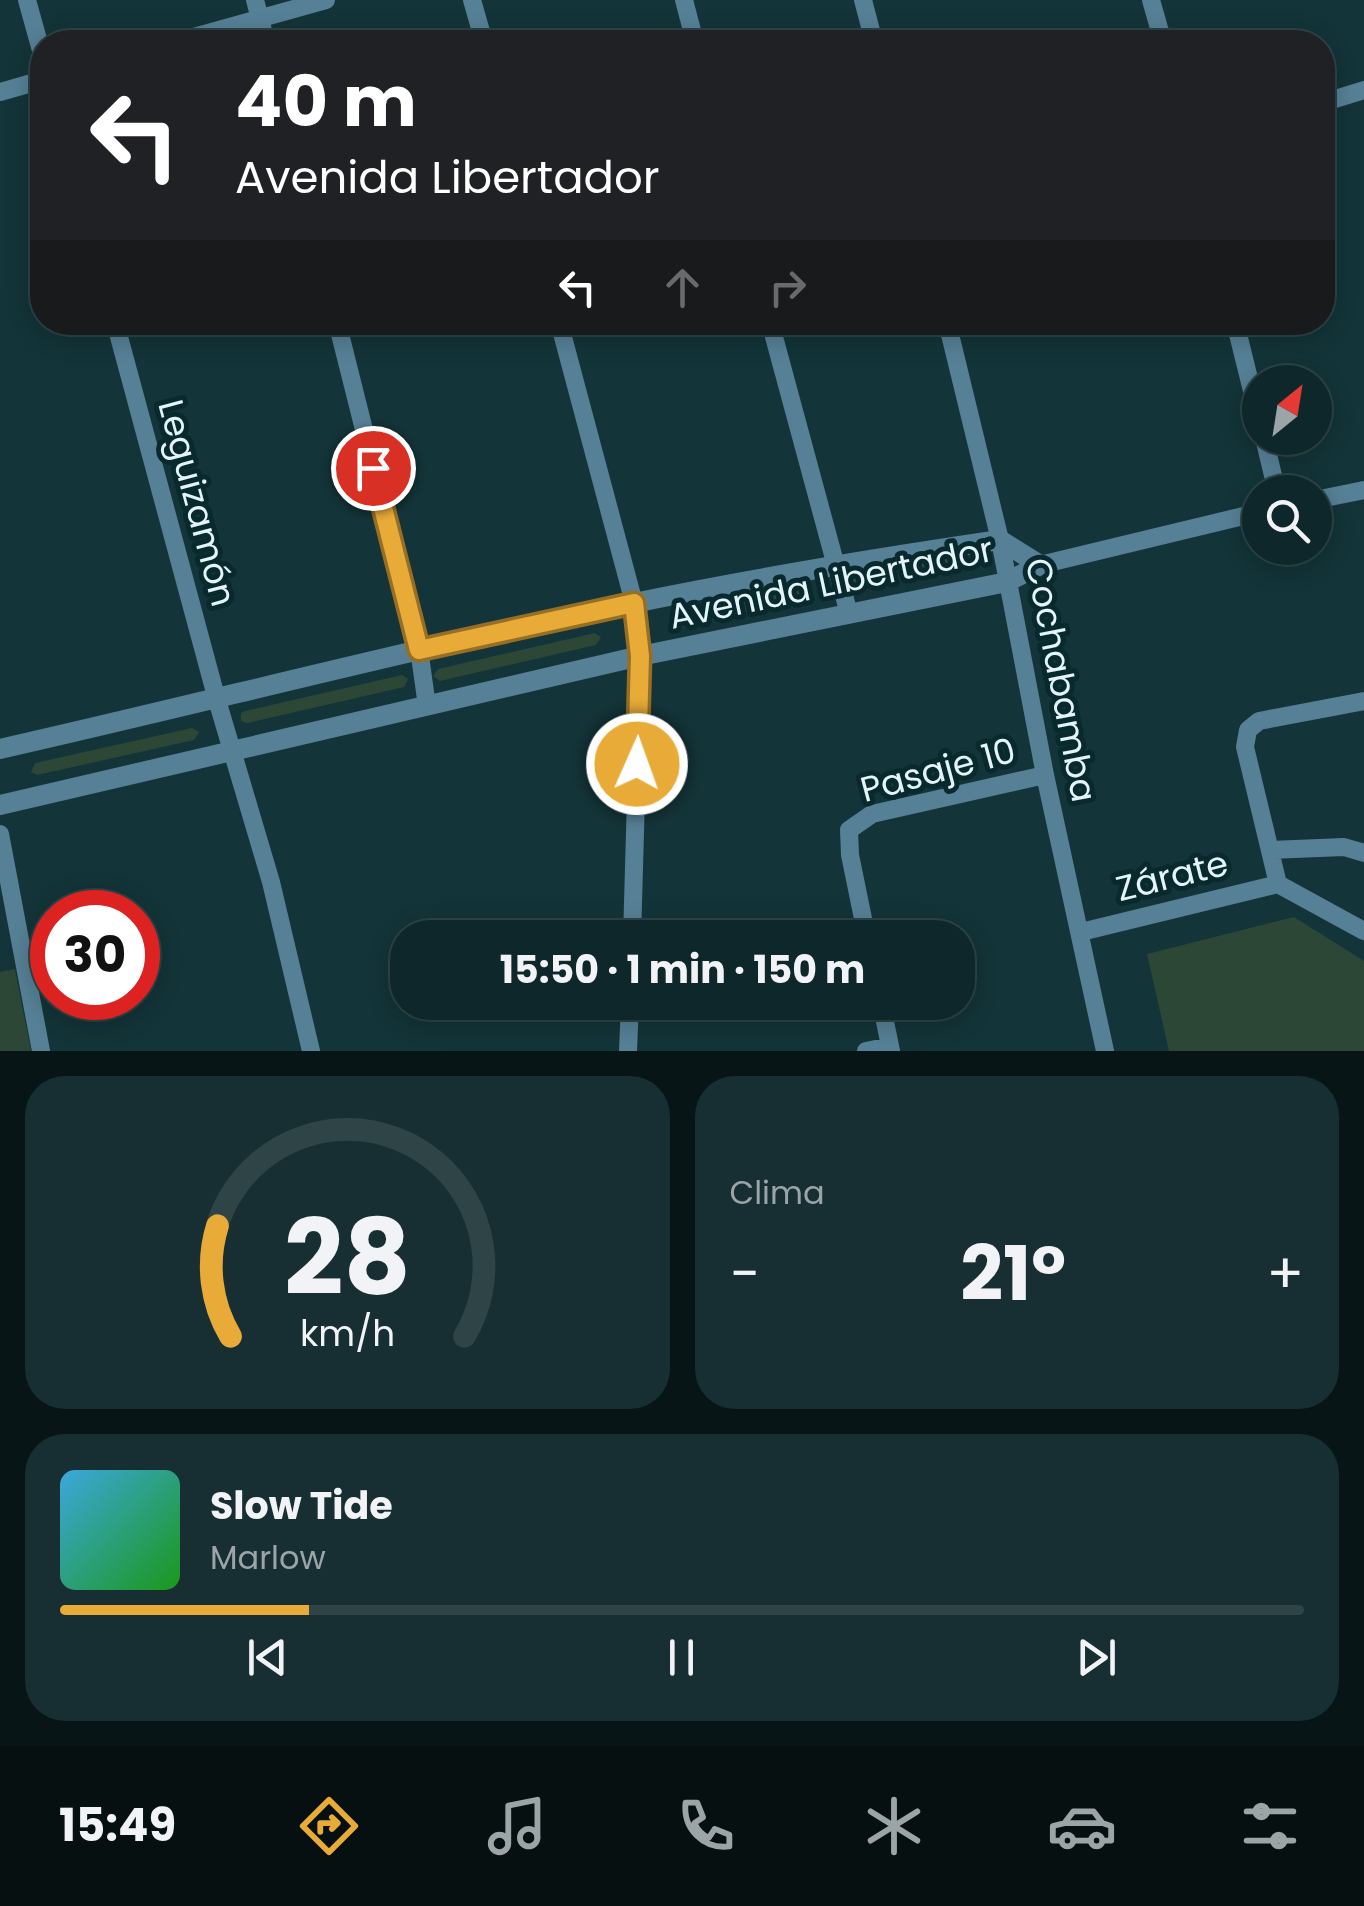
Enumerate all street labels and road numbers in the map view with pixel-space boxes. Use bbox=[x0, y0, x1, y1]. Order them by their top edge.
street label: Leguizamón bbox=[146, 394, 249, 612]
street label: Avenida Libertador bbox=[664, 524, 998, 641]
street label: Cochabamba bbox=[1014, 554, 1109, 806]
street label: Pasaje 10 bbox=[855, 725, 1021, 814]
street label: Zárate bbox=[1111, 838, 1233, 913]

